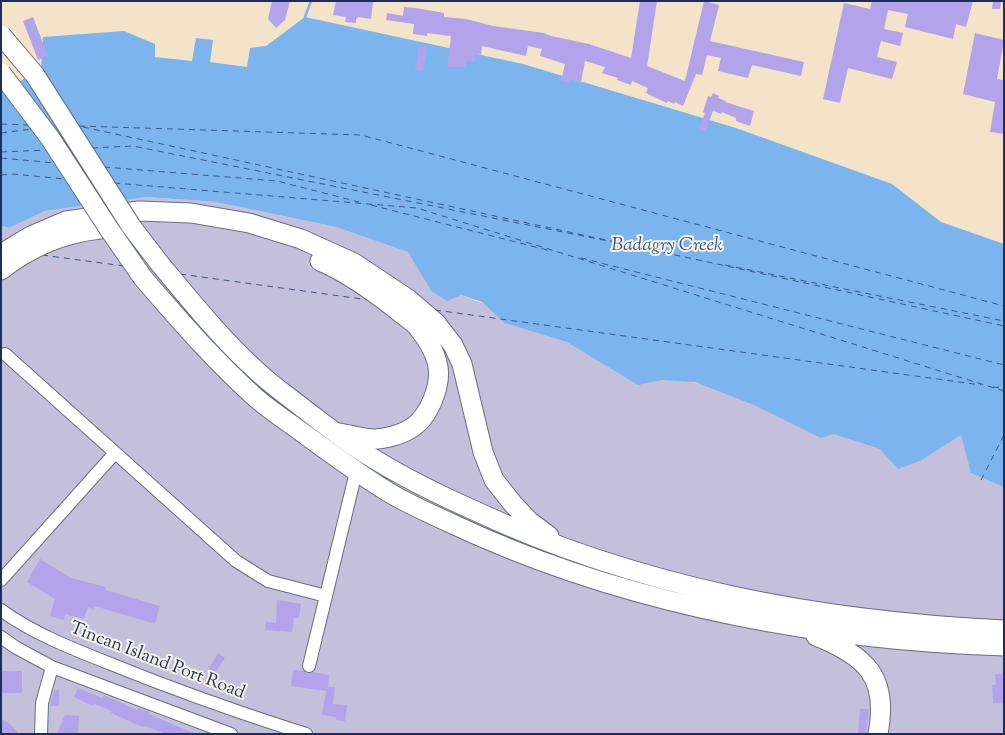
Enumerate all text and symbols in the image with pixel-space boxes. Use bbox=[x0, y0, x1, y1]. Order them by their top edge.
water label: Badagry Creek bbox=[611, 236, 723, 258]
street label: Tincan Island Port Road bbox=[67, 619, 247, 705]

